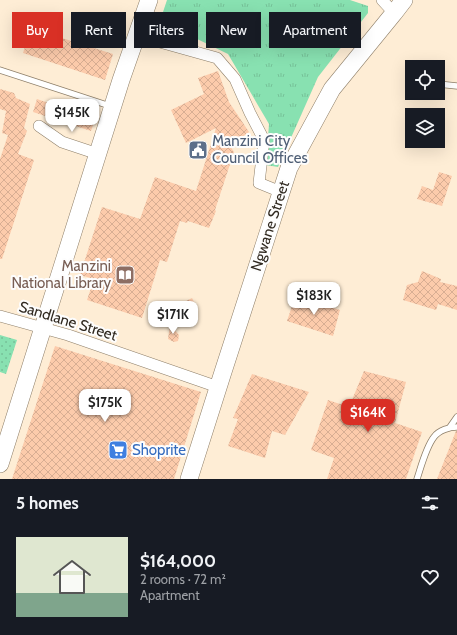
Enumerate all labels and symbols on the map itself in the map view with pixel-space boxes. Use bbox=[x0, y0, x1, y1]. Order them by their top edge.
pin: $145K bbox=[44, 99, 100, 133]
place label: Manzini City Council Offices bbox=[212, 132, 308, 167]
public building icon: Manzini City Council Offices bbox=[187, 139, 209, 161]
street label: Ngwane Street bbox=[247, 179, 293, 273]
place label: Manzini National Library bbox=[11, 257, 111, 292]
library icon: Manzini National Library bbox=[114, 264, 136, 286]
pin: $183K bbox=[286, 282, 342, 316]
street label: Sandlane Street bbox=[17, 298, 119, 344]
pin: $171K bbox=[145, 301, 201, 335]
pin: $175K bbox=[77, 389, 133, 423]
pin: $164K bbox=[340, 399, 396, 433]
supermarket icon: Shoprite bbox=[107, 439, 129, 461]
place label: Shoprite bbox=[132, 441, 186, 459]

